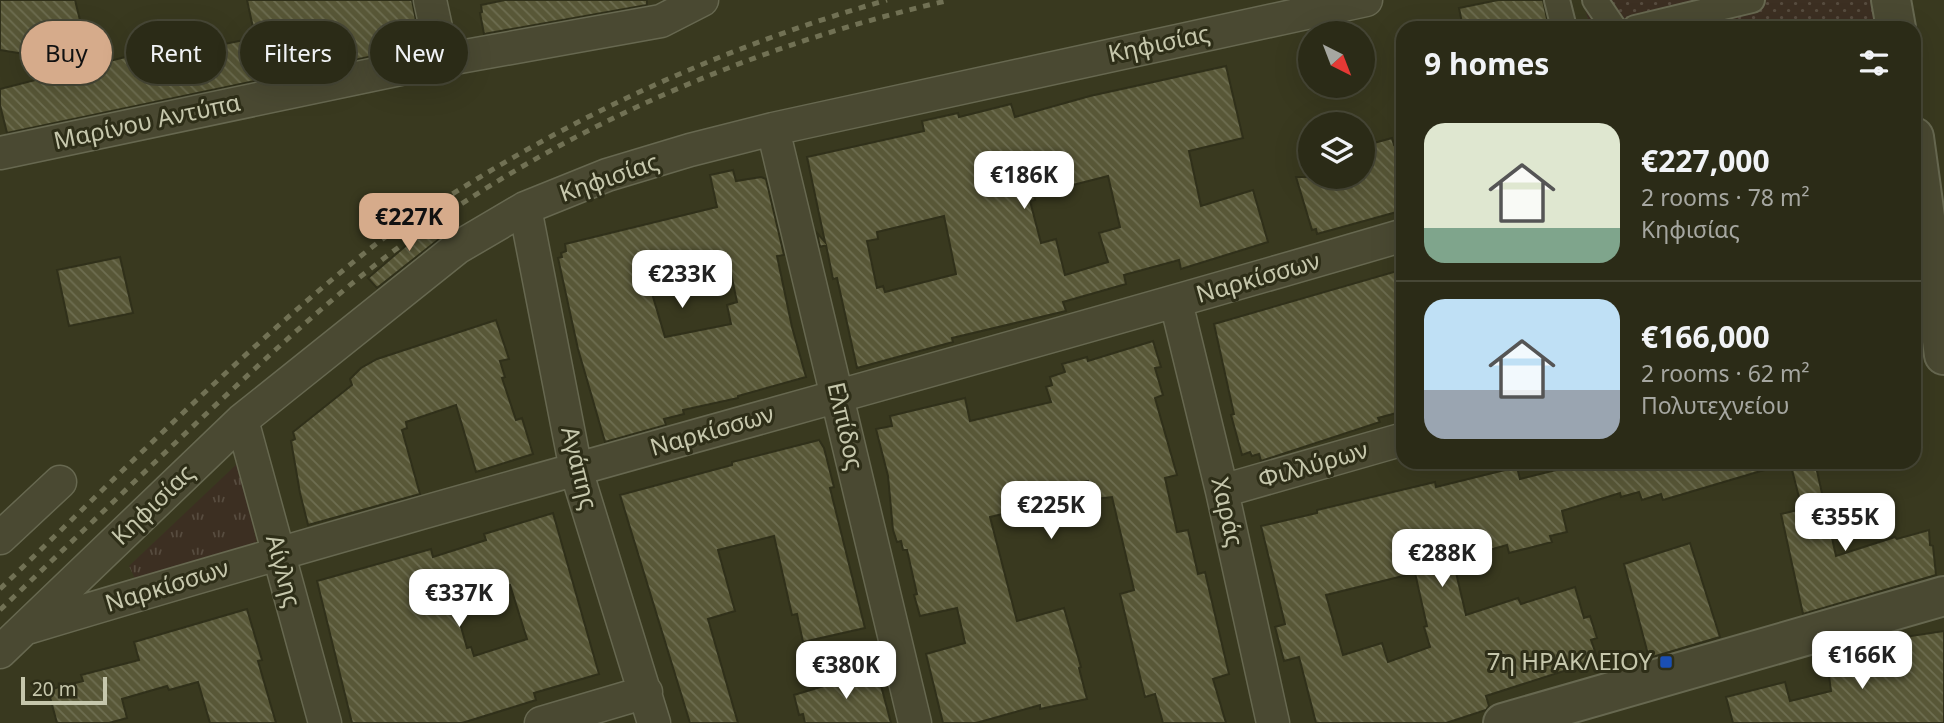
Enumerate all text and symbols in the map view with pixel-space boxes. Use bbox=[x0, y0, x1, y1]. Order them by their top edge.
street label: Κηφισίας bbox=[1105, 16, 1212, 69]
chip: Buy bbox=[21, 21, 112, 84]
chip: Rent bbox=[126, 21, 226, 84]
chip: Filters bbox=[240, 21, 356, 84]
chip: New bbox=[370, 21, 468, 84]
north arrow bbox=[1298, 21, 1376, 98]
map controls bbox=[1298, 21, 1375, 189]
text: 9 homes bbox=[1424, 43, 1549, 84]
icon: filters bbox=[1855, 44, 1893, 82]
street label: Μαρίνου Αντύπα bbox=[50, 85, 243, 156]
button: layers bbox=[1298, 112, 1375, 189]
text: €227,000 bbox=[1641, 140, 1770, 181]
street label: Κηφισίας bbox=[554, 144, 663, 209]
icon: home bbox=[1480, 151, 1564, 235]
pin: €186K bbox=[975, 152, 1073, 211]
text: €186K bbox=[990, 158, 1058, 190]
text: 2 rooms · 78 m² bbox=[1641, 181, 1810, 213]
pin: €227K bbox=[360, 194, 458, 253]
text: €227K bbox=[375, 200, 443, 232]
text: Κηφισίας bbox=[1641, 213, 1740, 245]
street label: Ναρκίσσων bbox=[1192, 243, 1323, 310]
pin: €233K bbox=[633, 250, 731, 310]
text: €233K bbox=[648, 257, 716, 289]
text: €166,000 bbox=[1641, 316, 1770, 357]
icon: home bbox=[1480, 327, 1564, 411]
text: 2 rooms · 62 m² bbox=[1641, 357, 1810, 389]
street label: Ελπίδος bbox=[820, 379, 873, 473]
text: Πολυτεχνείου bbox=[1641, 389, 1790, 421]
street label: Ναρκίσσων bbox=[646, 396, 777, 463]
street label: Αγάπης bbox=[554, 423, 607, 512]
street label: Φιλλύρων bbox=[1254, 432, 1371, 495]
street label: Κηφισίας bbox=[103, 456, 200, 552]
street label: Χαράς bbox=[1205, 474, 1252, 549]
pin: €225K bbox=[1002, 482, 1100, 541]
text: €225K bbox=[1017, 488, 1085, 520]
pin: €355K bbox=[1796, 494, 1894, 553]
text: €355K bbox=[1811, 500, 1879, 532]
pin: €288K bbox=[1393, 530, 1491, 589]
street label: Αίγλης bbox=[259, 531, 310, 610]
text: €288K bbox=[1408, 536, 1476, 568]
street label: Ναρκίσσων bbox=[101, 550, 232, 619]
pin: €337K bbox=[410, 570, 508, 629]
text: €337K bbox=[425, 576, 493, 608]
pin: €166K bbox=[1813, 632, 1911, 691]
text: €166K bbox=[1828, 638, 1896, 670]
pin: €380K bbox=[797, 642, 895, 701]
place label: 7η ΗΡΑΚΛΕΙΟΥ bbox=[1487, 644, 1652, 677]
text: €380K bbox=[812, 648, 880, 680]
marker: 7η ΗΡΑΚΛΕΙΟΥ bbox=[1658, 654, 1674, 670]
scale bar bbox=[21, 674, 107, 706]
text: 20 m bbox=[32, 676, 76, 702]

